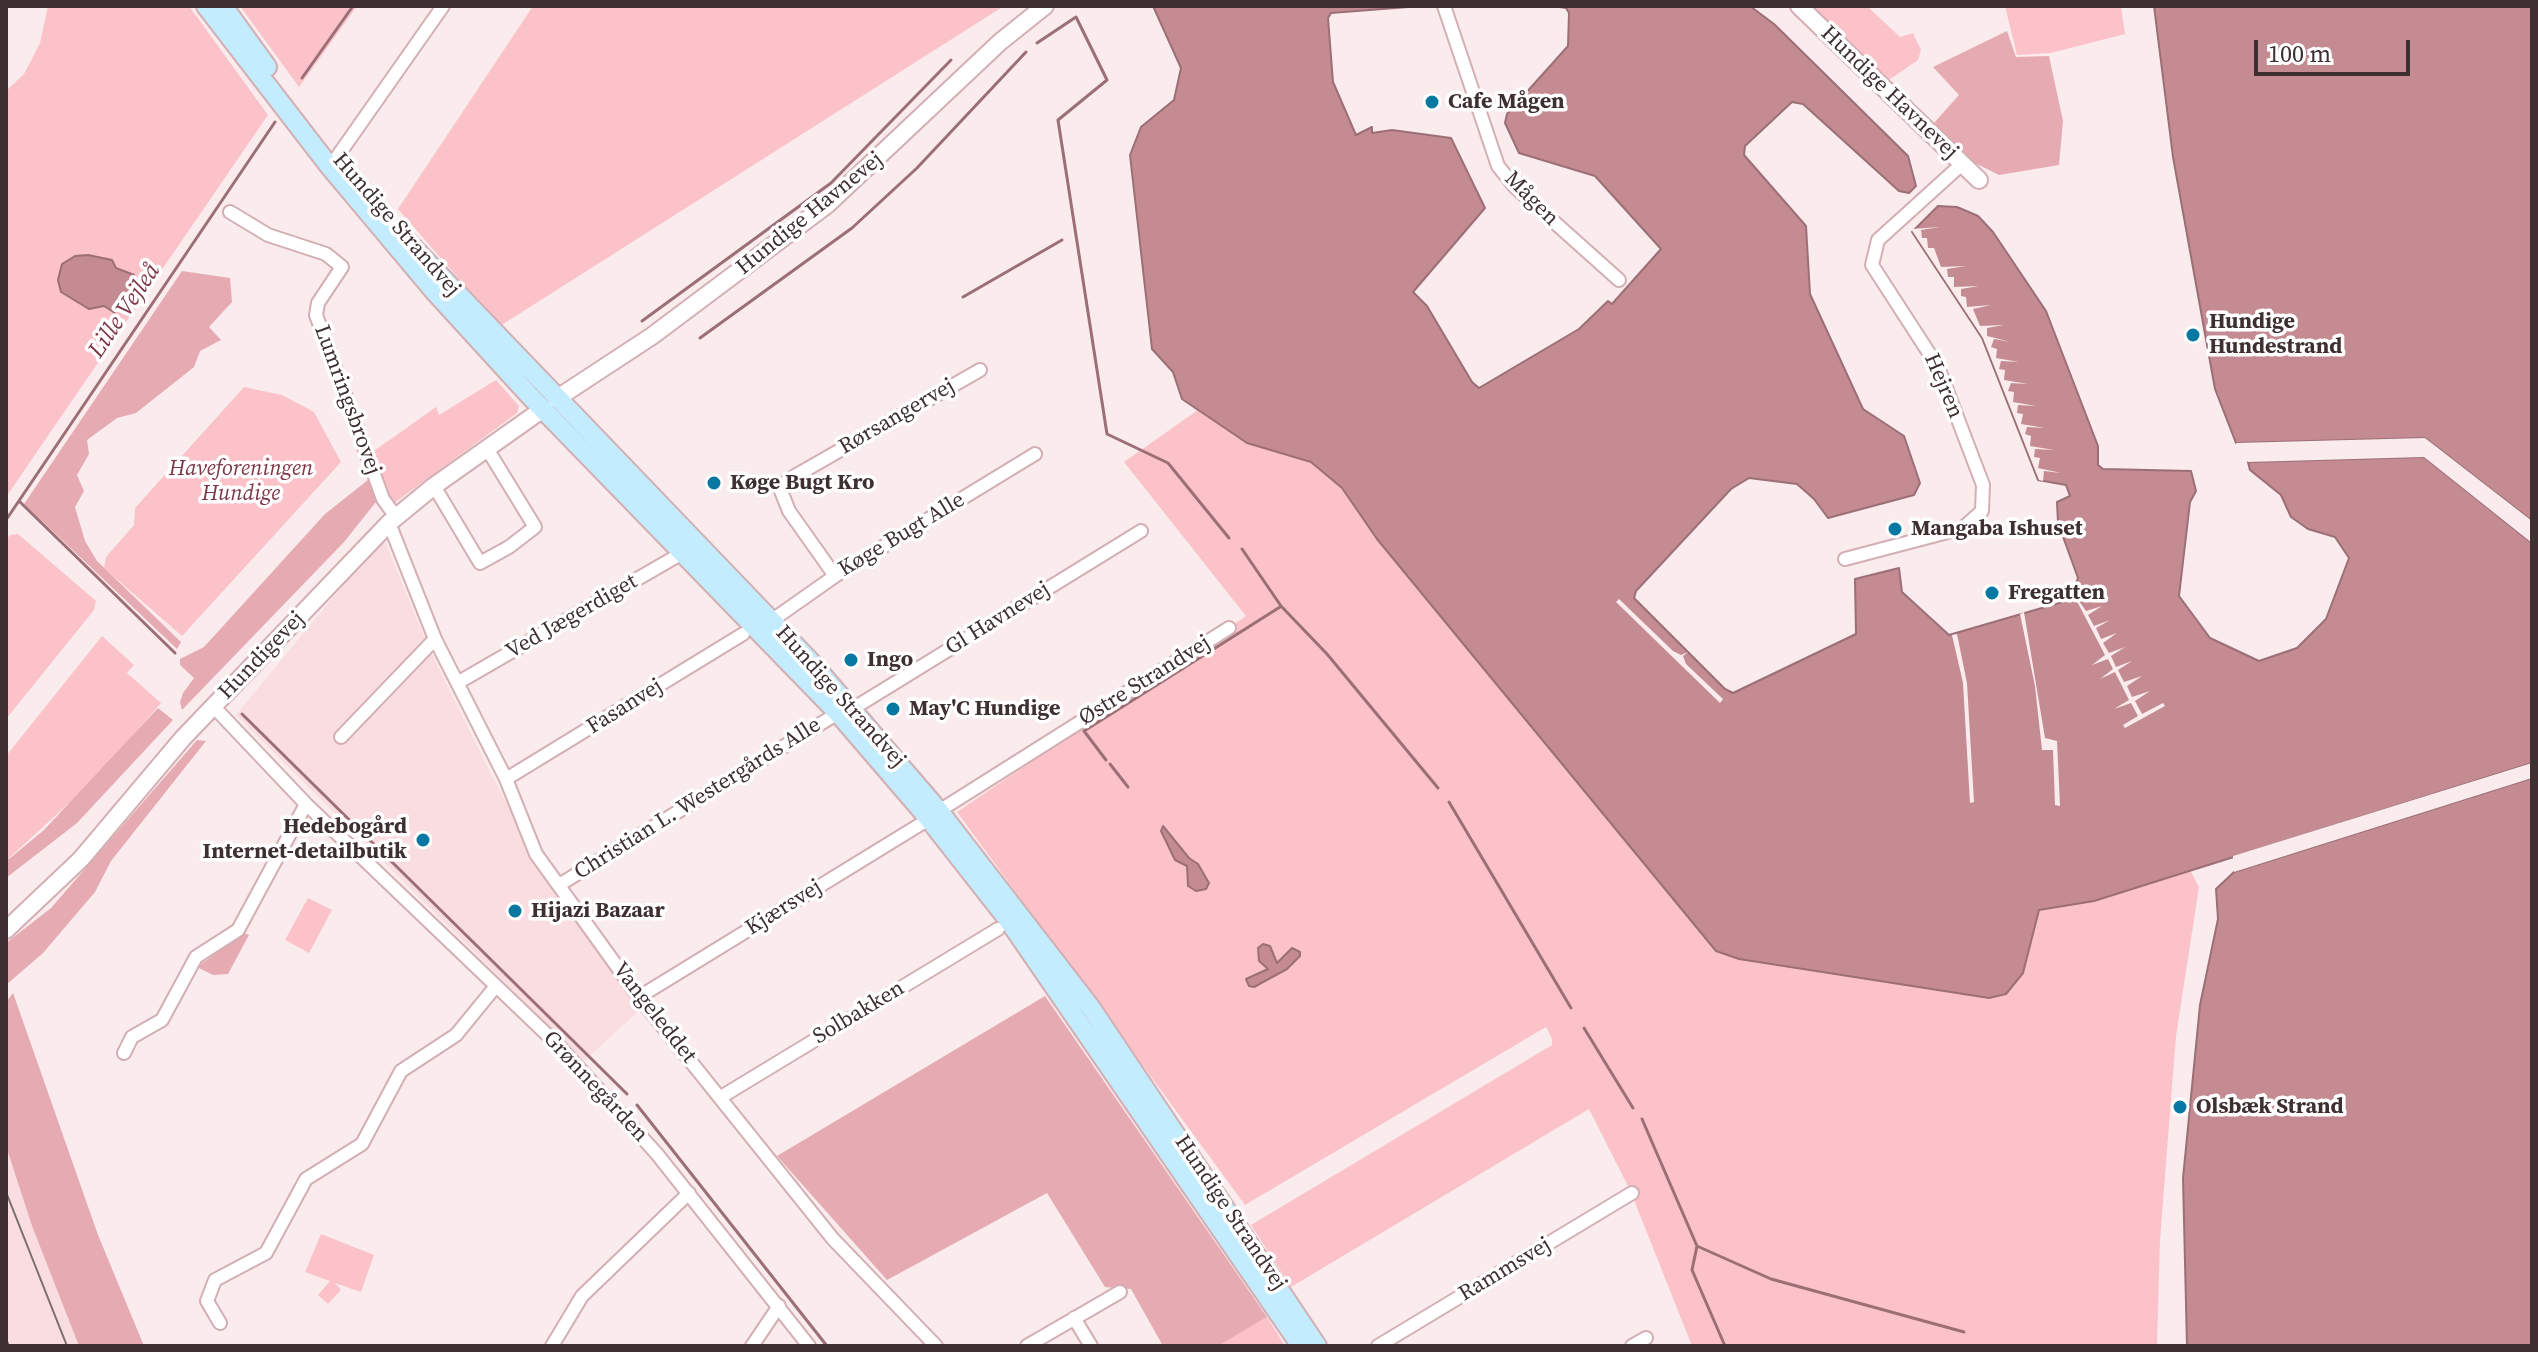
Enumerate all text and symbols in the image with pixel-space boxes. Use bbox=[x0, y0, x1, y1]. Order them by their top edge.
street label: Hundige Havnevej bbox=[1815, 21, 1963, 165]
scale bar bbox=[2258, 24, 2414, 74]
text: 100 m bbox=[2268, 37, 2331, 70]
place label: Cafe Mågen bbox=[1448, 89, 1565, 115]
marker: Cafe Mågen bbox=[1423, 93, 1441, 111]
street label: Hundige Havnevej bbox=[731, 147, 889, 281]
street label: Hundige Strandvej bbox=[327, 148, 465, 302]
street label: Mågen bbox=[1498, 166, 1564, 232]
water label: Lille Vejleå bbox=[83, 258, 167, 364]
place label: Hundige Hundestrand bbox=[2209, 309, 2342, 360]
street label: Lumringsbrovej bbox=[308, 322, 386, 478]
marker: Hundige Hundestrand bbox=[2184, 326, 2202, 344]
street label: Hejren bbox=[1918, 350, 1968, 422]
street label: Rørsangervej bbox=[834, 373, 960, 461]
park label: Haveforeningen Hundige bbox=[169, 456, 313, 508]
place label: Køge Bugt Kro bbox=[730, 470, 875, 496]
marker: Køge Bugt Kro bbox=[705, 474, 723, 492]
street label: Køge Bugt Alle bbox=[834, 487, 970, 583]
place label: Mangaba Ishuset bbox=[1911, 516, 2083, 542]
marker: Mangaba Ishuset bbox=[1886, 520, 1904, 538]
street label: Ved Jægerdiget bbox=[502, 569, 642, 665]
street label: Gl Havnevej bbox=[941, 577, 1055, 661]
place label: Fregatten bbox=[2008, 580, 2105, 606]
marker: Fregatten bbox=[1983, 584, 2001, 602]
street label: Hundigevej bbox=[214, 606, 310, 706]
street label: Hundige Strandvej bbox=[769, 621, 911, 773]
street label: Østre Strandvej bbox=[1075, 630, 1215, 732]
place label: Ingo bbox=[867, 647, 913, 673]
marker: Ingo bbox=[842, 651, 860, 669]
street label: Fasanvej bbox=[582, 673, 668, 741]
place label: May'C Hundige bbox=[909, 696, 1060, 722]
marker: May'C Hundige bbox=[884, 700, 902, 718]
street label: Christian L. Westergårds Alle bbox=[570, 712, 826, 886]
place label: Hedebogård Internet-detailbutik bbox=[203, 814, 407, 866]
marker: Hedebogård Internet-detailbutik bbox=[414, 831, 432, 849]
street label: Kjærsvej bbox=[741, 874, 827, 942]
place label: Hijazi Bazaar bbox=[531, 898, 665, 924]
marker: Hijazi Bazaar bbox=[506, 902, 524, 920]
street label: Vangeleddet bbox=[606, 957, 702, 1069]
street label: Solbakken bbox=[809, 975, 909, 1051]
street label: Grønnegården bbox=[537, 1026, 653, 1148]
place label: Olsbæk Strand bbox=[2196, 1094, 2344, 1120]
marker: Olsbæk Strand bbox=[2171, 1098, 2189, 1116]
street label: Hundige Strandvej bbox=[1168, 1130, 1292, 1296]
street label: Rammsvej bbox=[1454, 1232, 1556, 1308]

